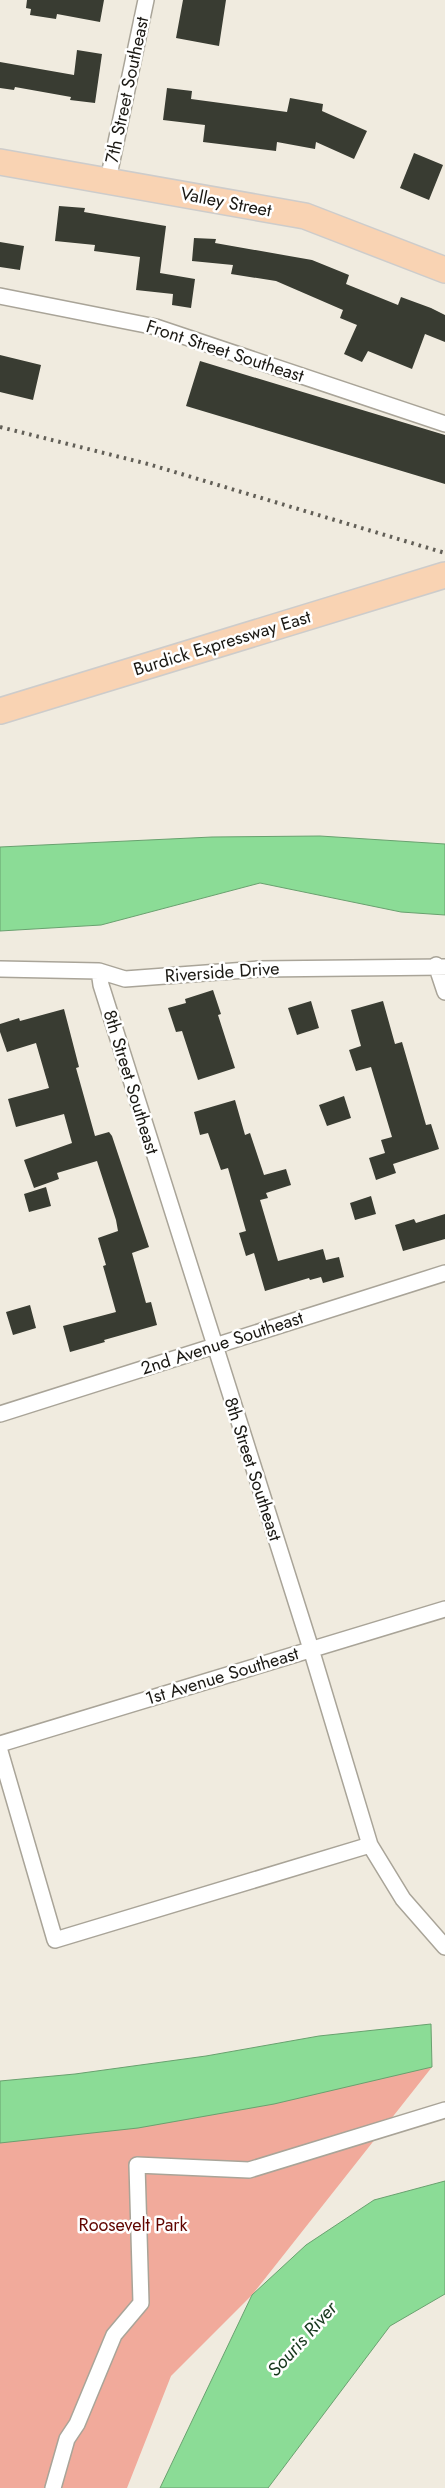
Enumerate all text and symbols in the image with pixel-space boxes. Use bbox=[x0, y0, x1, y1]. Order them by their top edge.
street label: 7th Street Southeast bbox=[99, 14, 155, 166]
street label: Valley Street bbox=[178, 180, 274, 224]
street label: Front Street Southeast bbox=[143, 313, 308, 389]
street label: Burdick Expressway East bbox=[130, 603, 314, 682]
street label: Riverside Drive bbox=[164, 955, 280, 989]
street label: 8th Street Southeast bbox=[97, 1007, 166, 1158]
street label: 2nd Avenue Southeast bbox=[137, 1304, 307, 1382]
street label: 8th Street Southeast bbox=[217, 1394, 289, 1545]
street label: 1st Avenue Southeast bbox=[142, 1640, 302, 1712]
park label: Roosevelt Park bbox=[79, 2212, 187, 2238]
water label: Souris River bbox=[261, 2294, 344, 2383]

